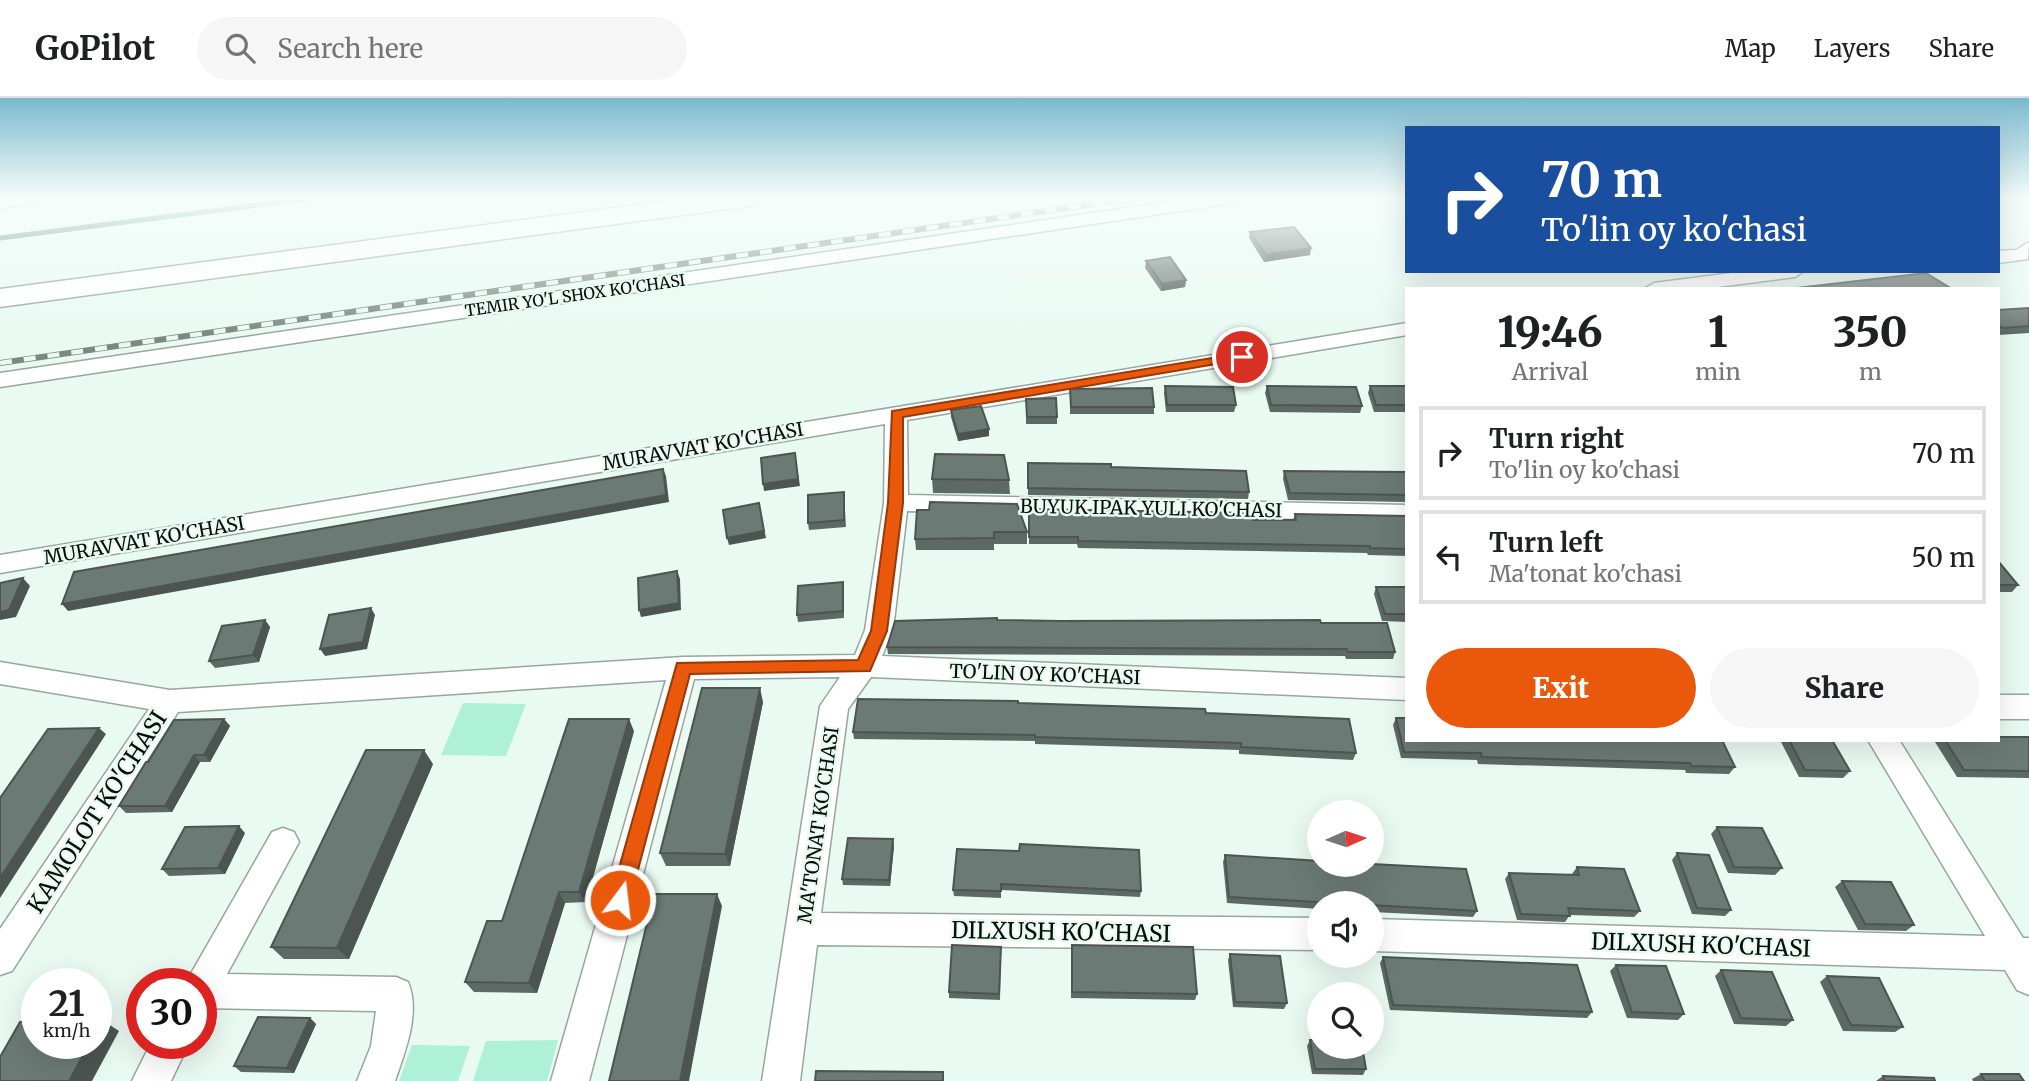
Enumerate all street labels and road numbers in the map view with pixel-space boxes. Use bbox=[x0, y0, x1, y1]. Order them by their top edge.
street label: TEMIR YO'L SHOX KO'CHASI bbox=[463, 270, 687, 320]
street label: MURAVVAT KO'CHASI bbox=[601, 416, 805, 476]
street label: BUYUK IPAK YULI KO'CHASI bbox=[1020, 494, 1282, 522]
street label: MURAVVAT KO'CHASI bbox=[42, 510, 246, 570]
street label: TO'LIN OY KO'CHASI bbox=[949, 659, 1141, 689]
street label: KAMOLOT KO'CHASI bbox=[20, 705, 173, 918]
street label: MA'TONAT KO'CHASI bbox=[792, 725, 844, 925]
street label: DILXUSH KO'CHASI bbox=[951, 915, 1171, 948]
street label: DILXUSH KO'CHASI bbox=[1591, 926, 1811, 963]

